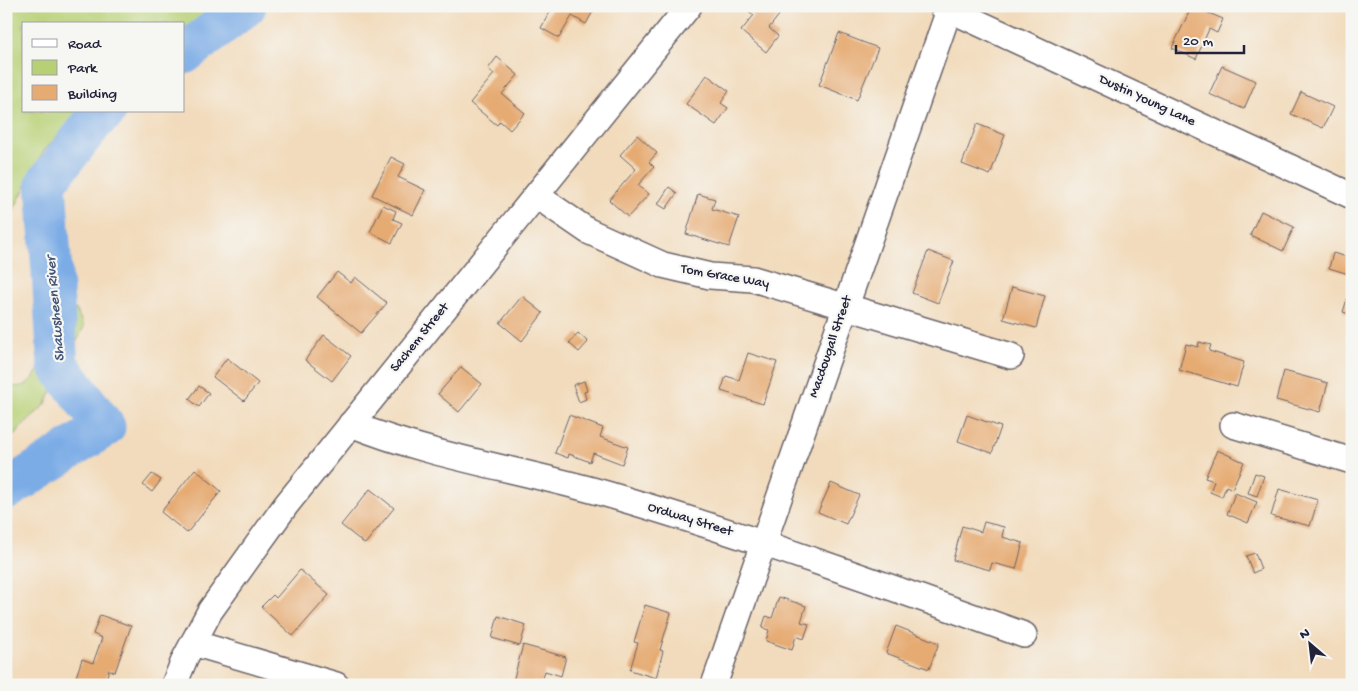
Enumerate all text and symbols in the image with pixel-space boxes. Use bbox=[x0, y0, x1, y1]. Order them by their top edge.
legend bbox=[22, 22, 185, 112]
scale bar bbox=[1176, 22, 1243, 54]
text: 20 m bbox=[1183, 33, 1213, 51]
text: Road bbox=[68, 36, 102, 54]
text: Park bbox=[67, 60, 98, 78]
street label: Dustin Young Lane bbox=[1095, 71, 1199, 131]
text: Building bbox=[67, 86, 117, 104]
water label: Shawsheen River bbox=[42, 253, 70, 362]
street label: Tom Grace Way bbox=[679, 261, 771, 293]
street label: Macdougall Street bbox=[806, 293, 857, 400]
street label: Sachem Street bbox=[387, 299, 454, 376]
street label: Ordway Street bbox=[646, 499, 736, 541]
north arrow bbox=[1286, 618, 1336, 668]
text: N bbox=[1297, 625, 1313, 644]

